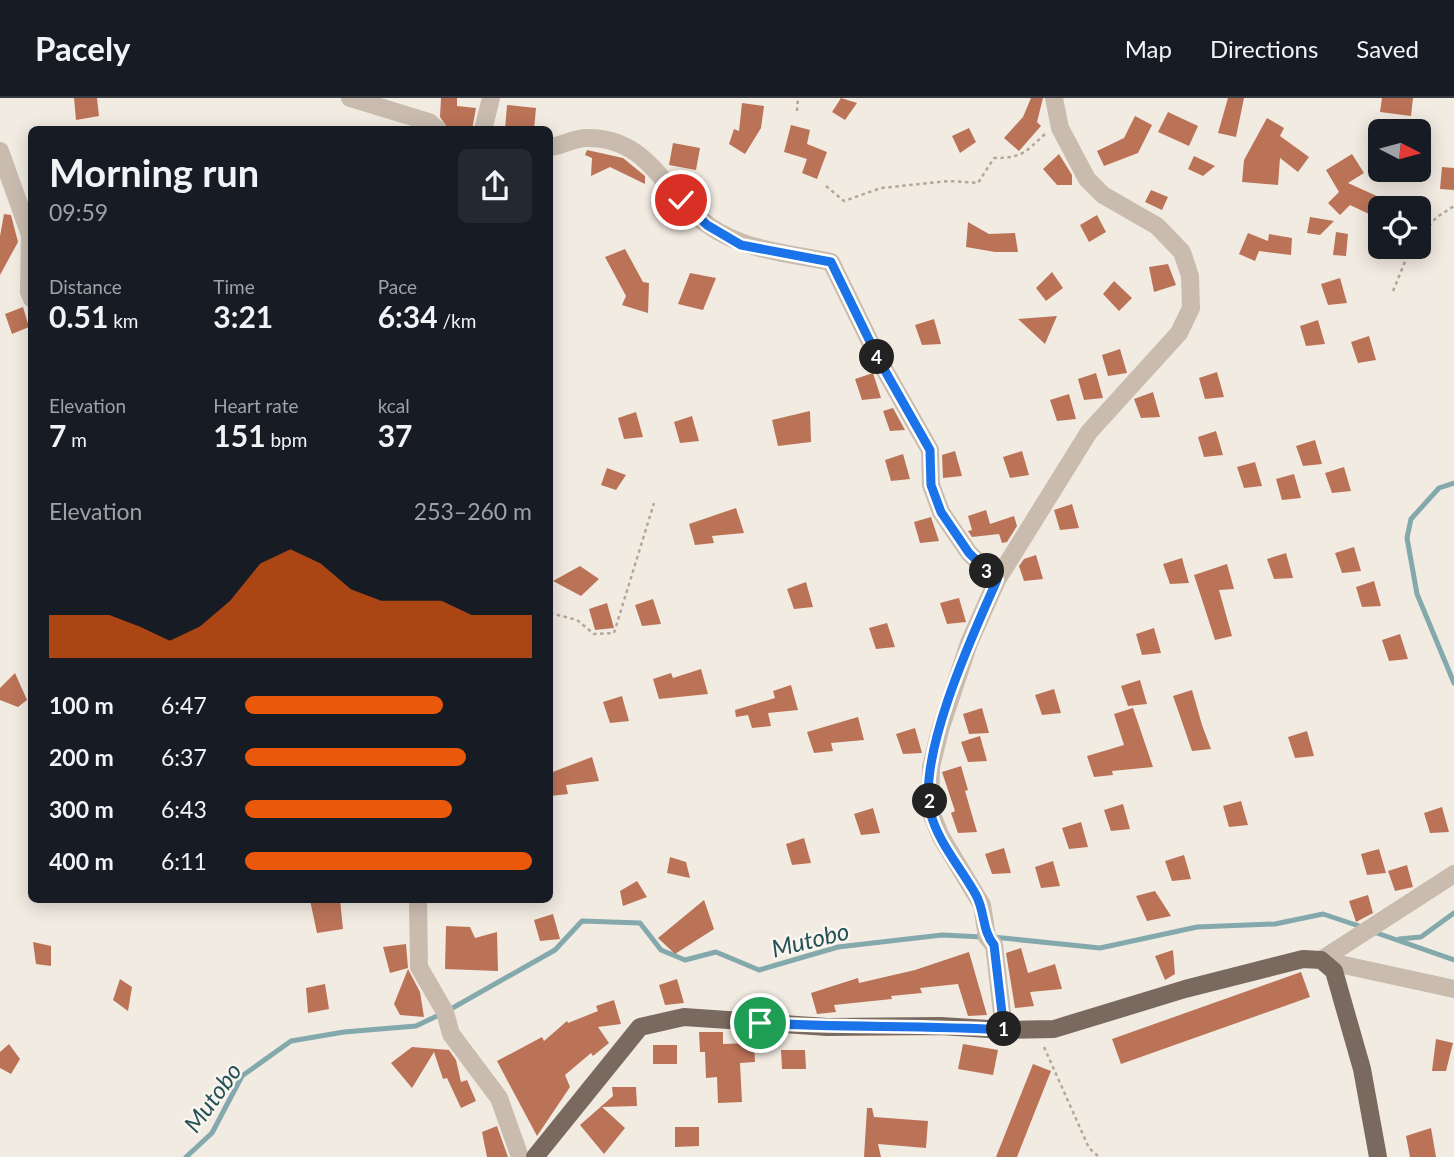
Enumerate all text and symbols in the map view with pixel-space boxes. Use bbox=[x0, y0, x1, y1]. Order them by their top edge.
text: Pacely bbox=[35, 28, 131, 68]
text: Map bbox=[1125, 34, 1172, 63]
text: Directions bbox=[1210, 34, 1318, 63]
text: Saved bbox=[1356, 34, 1419, 63]
north arrow bbox=[1368, 119, 1432, 182]
map controls bbox=[1368, 119, 1431, 259]
text: Morning run bbox=[49, 149, 259, 195]
button: share bbox=[458, 149, 532, 223]
pin bbox=[651, 170, 711, 230]
icon: check bbox=[662, 181, 700, 219]
button: locate bbox=[1368, 196, 1431, 259]
text: 09:59 bbox=[49, 198, 108, 226]
text: Distance bbox=[49, 275, 122, 298]
text: Time bbox=[213, 275, 255, 298]
text: Pace bbox=[378, 275, 417, 298]
text: 0.51 bbox=[49, 298, 108, 334]
text: 3:21 bbox=[213, 298, 273, 334]
text: 6:34 bbox=[378, 298, 438, 334]
text: km bbox=[108, 309, 138, 332]
text: /km bbox=[438, 309, 476, 332]
pin: 4 bbox=[860, 340, 894, 374]
text: 4 bbox=[871, 345, 882, 368]
text: Elevation bbox=[49, 394, 126, 417]
text: Heart rate bbox=[213, 394, 299, 417]
text: kcal bbox=[378, 394, 410, 417]
text: 7 bbox=[49, 417, 66, 453]
text: 151 bbox=[213, 417, 266, 453]
text: 37 bbox=[378, 417, 412, 453]
text: m bbox=[66, 428, 87, 451]
text: bpm bbox=[266, 428, 307, 451]
text: Elevation bbox=[49, 497, 142, 525]
text: 253–260 m bbox=[414, 497, 532, 525]
pin: 3 bbox=[970, 554, 1004, 588]
text: 3 bbox=[981, 559, 992, 582]
text: 100 m bbox=[49, 691, 114, 719]
text: 6:47 bbox=[161, 691, 207, 719]
text: 200 m bbox=[49, 743, 114, 771]
text: 6:37 bbox=[161, 743, 207, 771]
pin: 2 bbox=[912, 784, 948, 818]
text: 2 bbox=[924, 789, 935, 812]
text: 300 m bbox=[49, 795, 114, 823]
text: 6:43 bbox=[161, 795, 207, 823]
text: 400 m bbox=[49, 847, 114, 875]
text: 6:11 bbox=[161, 847, 207, 875]
water label: Mutobo bbox=[768, 915, 852, 963]
pin bbox=[730, 993, 790, 1053]
icon: arrive bbox=[741, 1004, 779, 1042]
pin: 1 bbox=[986, 1012, 1021, 1046]
text: 1 bbox=[998, 1017, 1009, 1040]
water label: Mutobo bbox=[177, 1056, 247, 1138]

